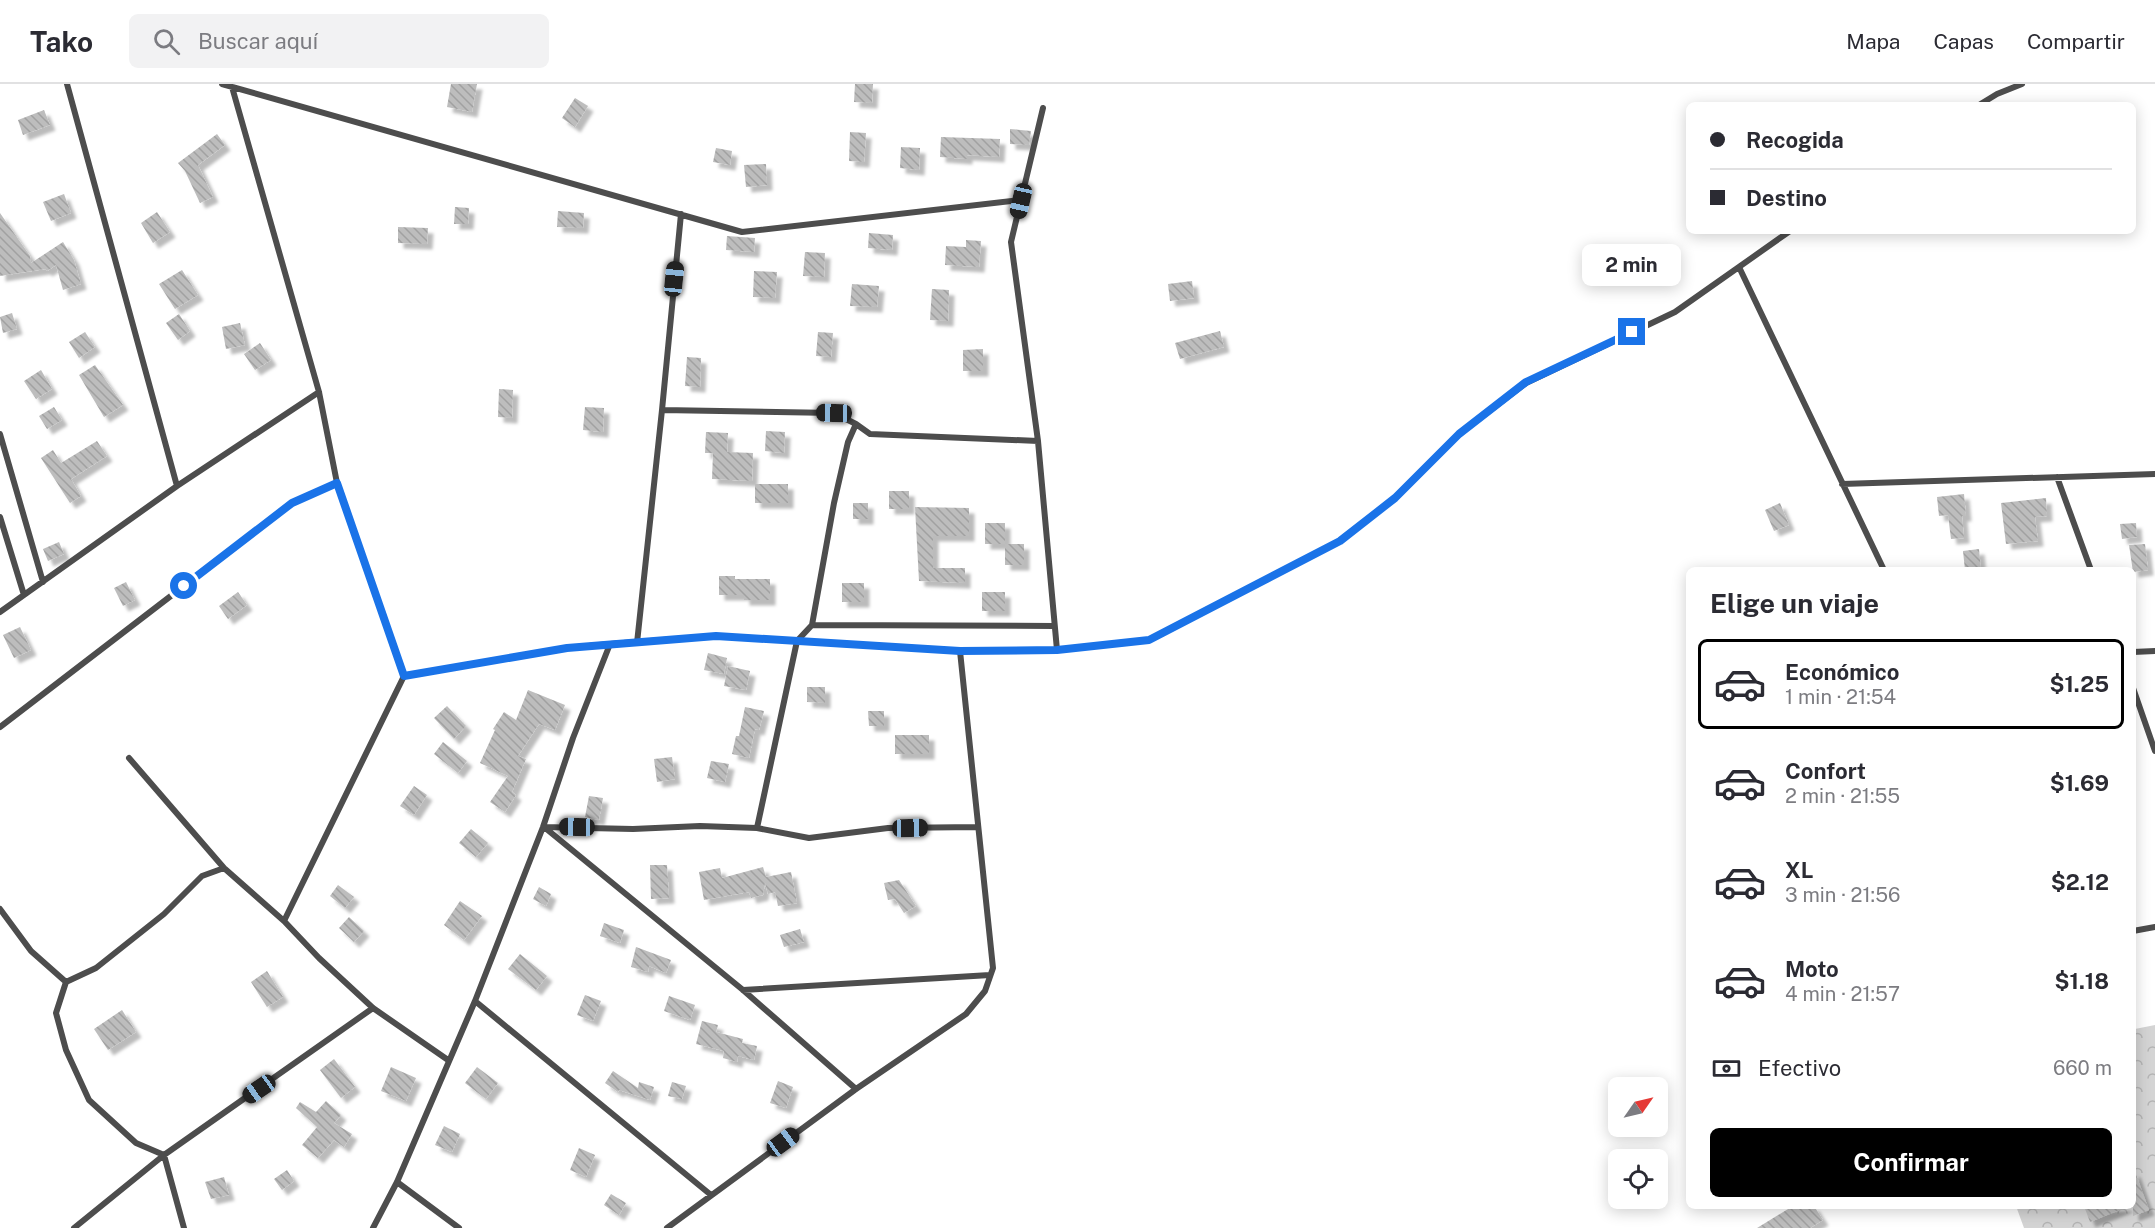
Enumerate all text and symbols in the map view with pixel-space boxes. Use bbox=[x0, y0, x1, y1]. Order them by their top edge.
search box bbox=[129, 14, 549, 68]
text: Tako bbox=[30, 25, 93, 58]
icon: search bbox=[150, 25, 183, 58]
text: Buscar aquí bbox=[198, 28, 318, 54]
text: Mapa bbox=[1846, 29, 1900, 54]
text: Capas bbox=[1933, 29, 1994, 54]
text: Compartir bbox=[2027, 29, 2125, 54]
text: Recogida bbox=[1746, 127, 1844, 153]
car bbox=[1008, 181, 1034, 221]
text: Destino bbox=[1746, 185, 1827, 211]
callout: 2 min bbox=[1582, 245, 1682, 287]
text: 2 min bbox=[1605, 253, 1658, 277]
car bbox=[663, 260, 685, 298]
route end bbox=[1618, 318, 1645, 345]
car bbox=[816, 404, 852, 422]
route start bbox=[170, 572, 197, 599]
text: Elige un viaje bbox=[1710, 587, 1879, 619]
icon: car bbox=[1713, 657, 1767, 711]
text: Económico bbox=[1785, 659, 1900, 685]
text: $1.25 bbox=[2049, 671, 2109, 697]
text: 1 min · 21:54 bbox=[1785, 685, 1896, 709]
icon: car bbox=[1713, 756, 1767, 810]
text: Confort bbox=[1785, 758, 1866, 784]
text: $1.69 bbox=[2050, 770, 2109, 796]
text: 2 min · 21:55 bbox=[1785, 784, 1900, 808]
car bbox=[559, 818, 595, 836]
car bbox=[892, 819, 928, 837]
icon: car bbox=[1713, 855, 1767, 909]
text: XL bbox=[1785, 857, 1813, 883]
text: $2.12 bbox=[2051, 869, 2109, 895]
text: 3 min · 21:56 bbox=[1785, 883, 1900, 907]
icon: car bbox=[1713, 954, 1767, 1008]
text: Moto bbox=[1785, 956, 1839, 982]
text: $1.18 bbox=[2055, 968, 2109, 994]
text: 4 min · 21:57 bbox=[1785, 982, 1900, 1006]
icon: cash bbox=[1710, 1052, 1743, 1085]
text: Efectivo bbox=[1758, 1055, 1841, 1081]
text: 660 m bbox=[2053, 1056, 2112, 1080]
car bbox=[239, 1071, 279, 1107]
north arrow bbox=[1608, 1077, 1668, 1137]
map controls bbox=[1608, 1077, 1668, 1209]
car bbox=[763, 1124, 803, 1160]
button: Confirmar bbox=[1710, 1128, 2112, 1197]
button: locate bbox=[1608, 1149, 1668, 1209]

